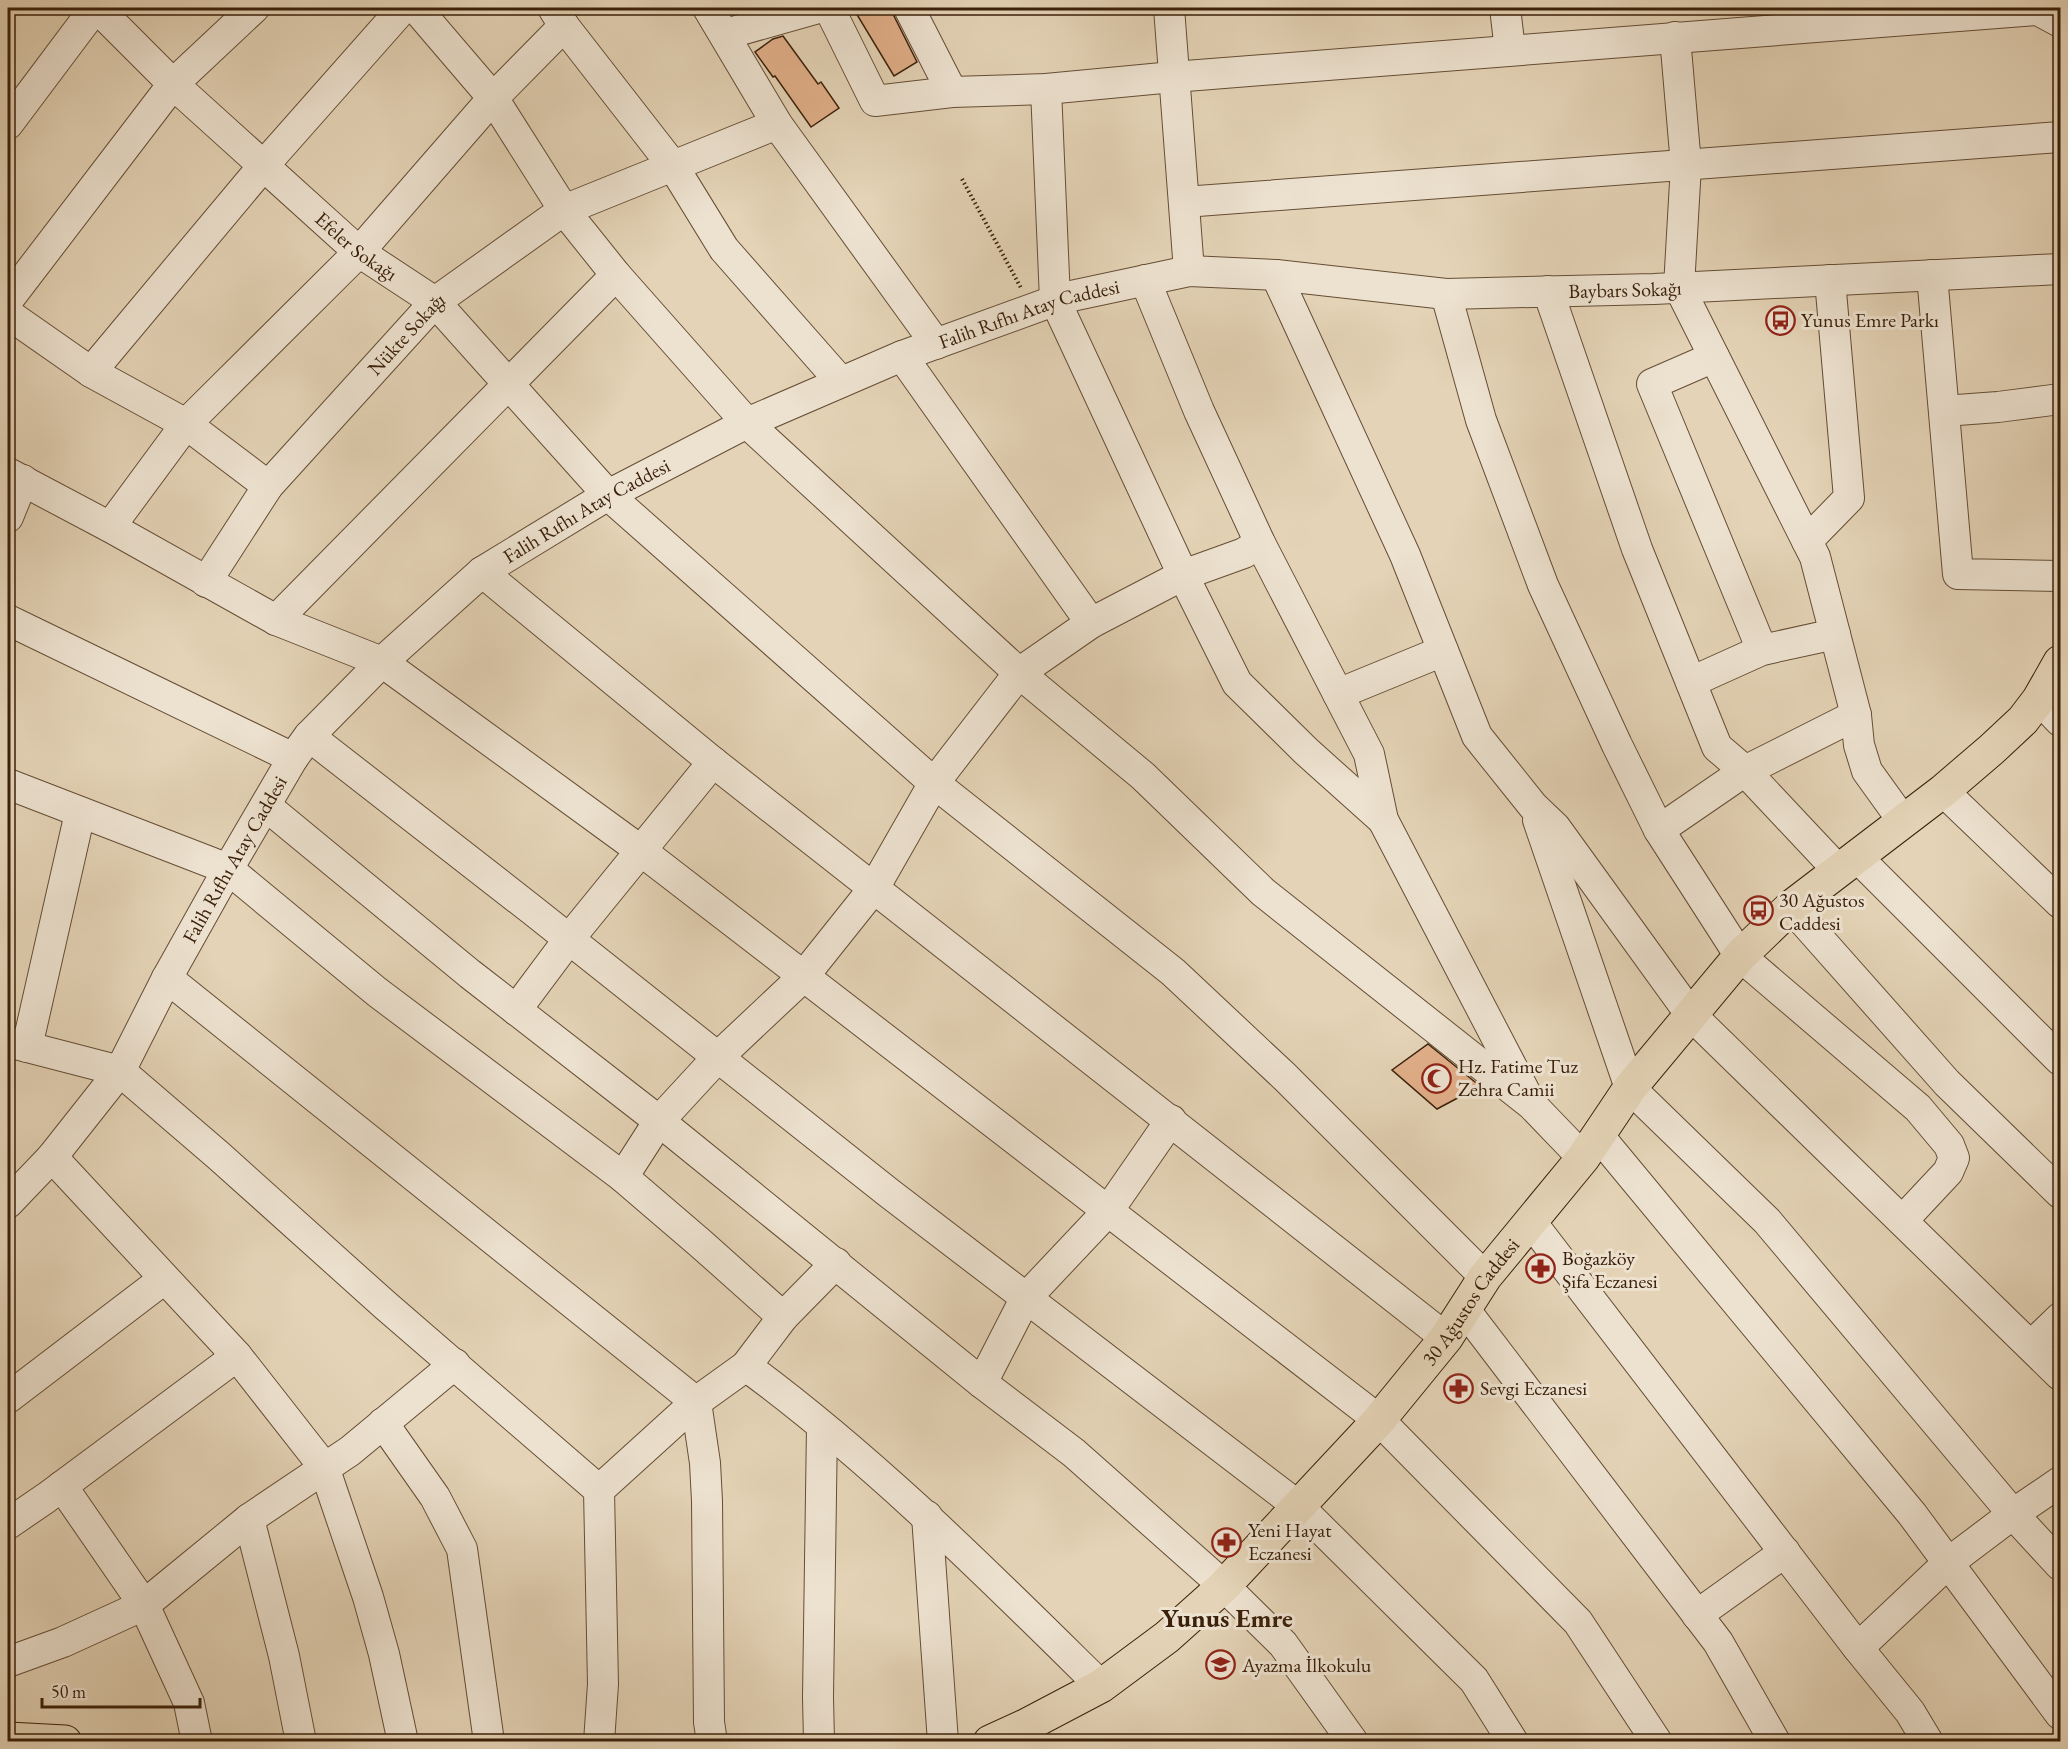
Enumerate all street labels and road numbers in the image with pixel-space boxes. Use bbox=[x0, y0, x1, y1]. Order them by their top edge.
street label: Efeler Sokağı bbox=[310, 206, 402, 287]
street label: Falih Rıfhı Atay Caddesi bbox=[935, 273, 1122, 355]
street label: Baybars Sokağı bbox=[1568, 275, 1682, 304]
street label: Nükte Sokağı bbox=[362, 286, 450, 381]
street label: Falih Rıfhı Atay Caddesi bbox=[498, 452, 674, 569]
street label: Falih Rıfhı Atay Caddesi bbox=[176, 771, 293, 948]
street label: 30 Ağustos Caddesi bbox=[1416, 1232, 1525, 1371]

